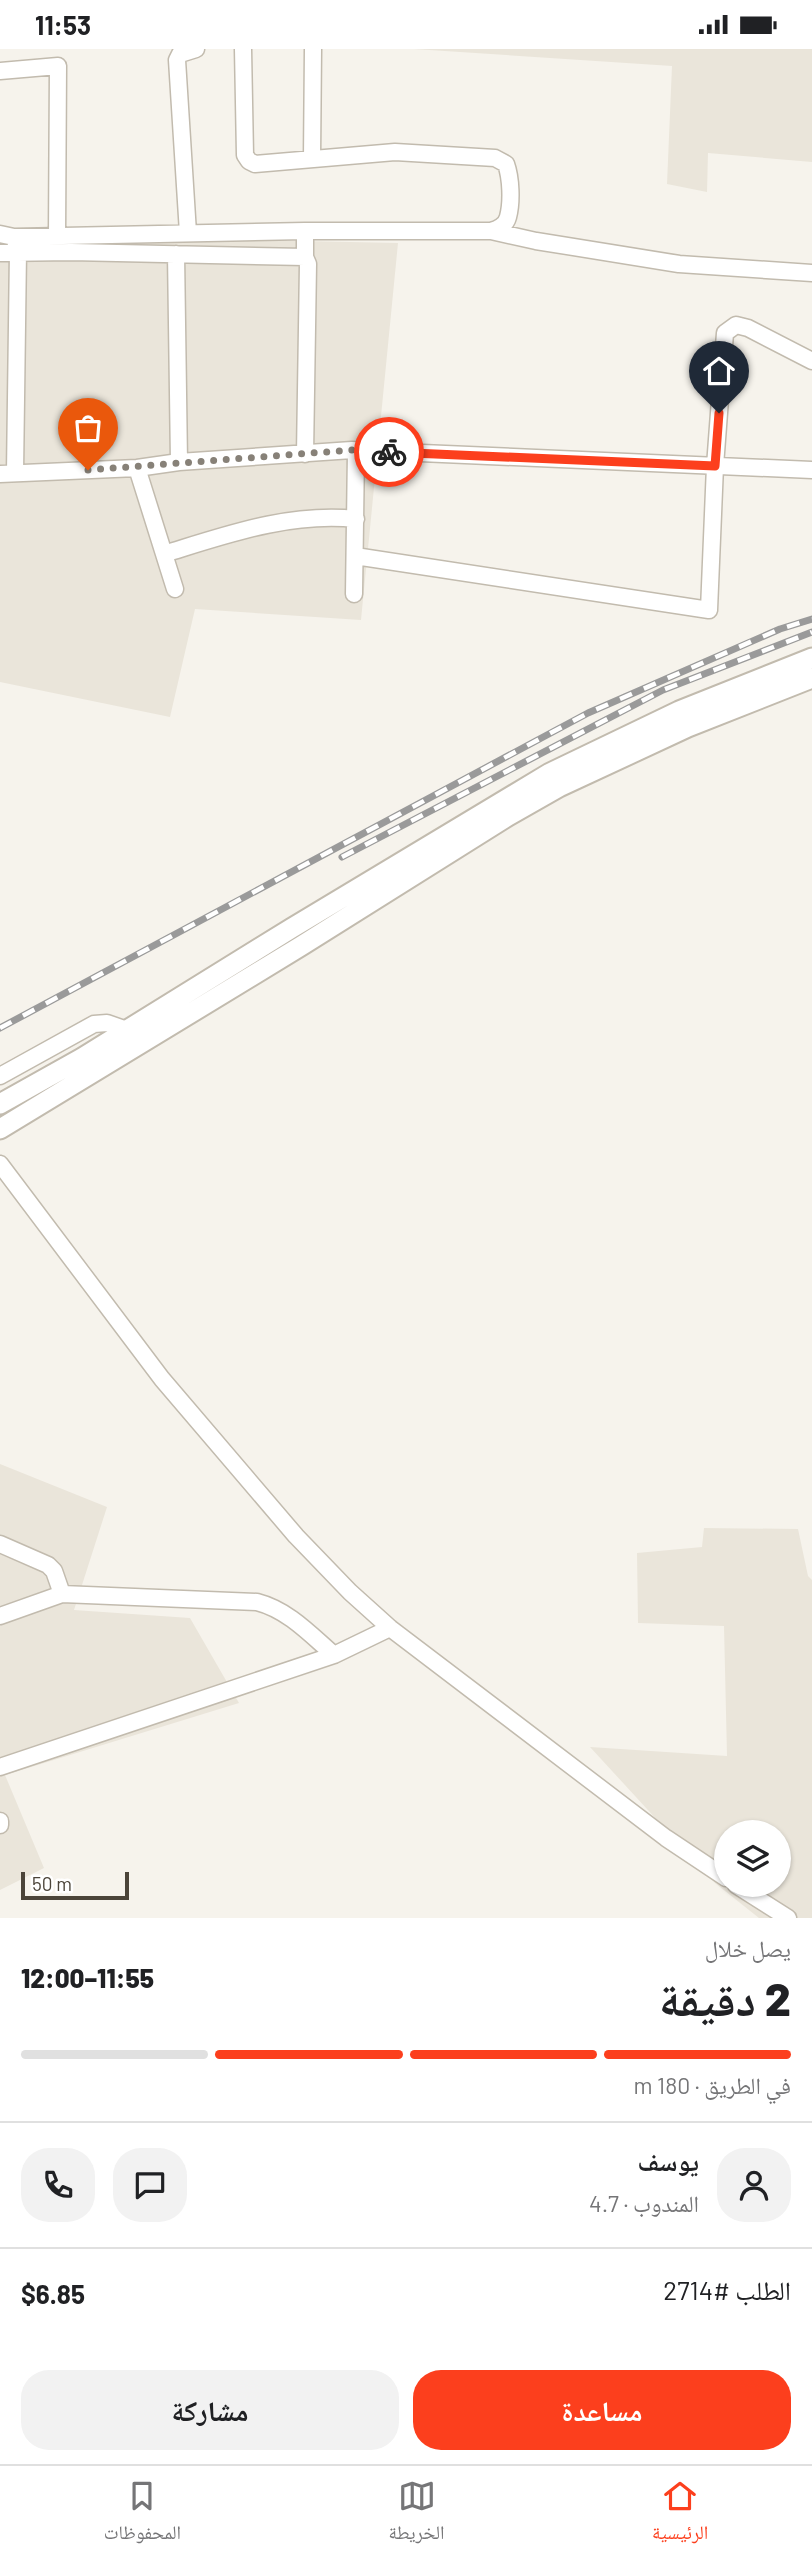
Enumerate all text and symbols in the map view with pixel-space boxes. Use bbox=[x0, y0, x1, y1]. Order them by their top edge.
text: 11:53 bbox=[35, 9, 91, 40]
pin bbox=[689, 341, 749, 413]
icon: home bbox=[700, 352, 738, 390]
pin bbox=[58, 398, 118, 470]
icon: bag bbox=[69, 409, 107, 447]
courier bbox=[354, 417, 424, 487]
icon: bike bbox=[370, 433, 408, 471]
map controls bbox=[714, 1820, 791, 1897]
button: layers bbox=[714, 1820, 791, 1897]
scale bar bbox=[21, 1869, 130, 1901]
text: 50 m bbox=[32, 1872, 72, 1895]
text: يصل خلال bbox=[705, 1934, 791, 1962]
text: 11:55–12:00 bbox=[21, 1962, 154, 1993]
text: 2 دقيقة bbox=[659, 1970, 791, 2025]
text: في الطريق · 180 m bbox=[633, 2071, 791, 2099]
text: يوسف bbox=[638, 2145, 699, 2176]
button: phone bbox=[21, 2148, 95, 2222]
button: chat bbox=[113, 2148, 187, 2222]
button: person bbox=[717, 2148, 791, 2222]
text: المندوب · 4.7 bbox=[589, 2189, 699, 2217]
text: الطلب #2714 bbox=[663, 2274, 791, 2305]
text: $6.85 bbox=[21, 2278, 85, 2309]
button: مشاركة bbox=[21, 2370, 399, 2450]
button: مساعدة bbox=[413, 2370, 791, 2450]
tab: المحفوظات bbox=[104, 2477, 181, 2551]
tab: الخريطة bbox=[389, 2477, 444, 2551]
tab: الرئيسية bbox=[652, 2477, 708, 2551]

